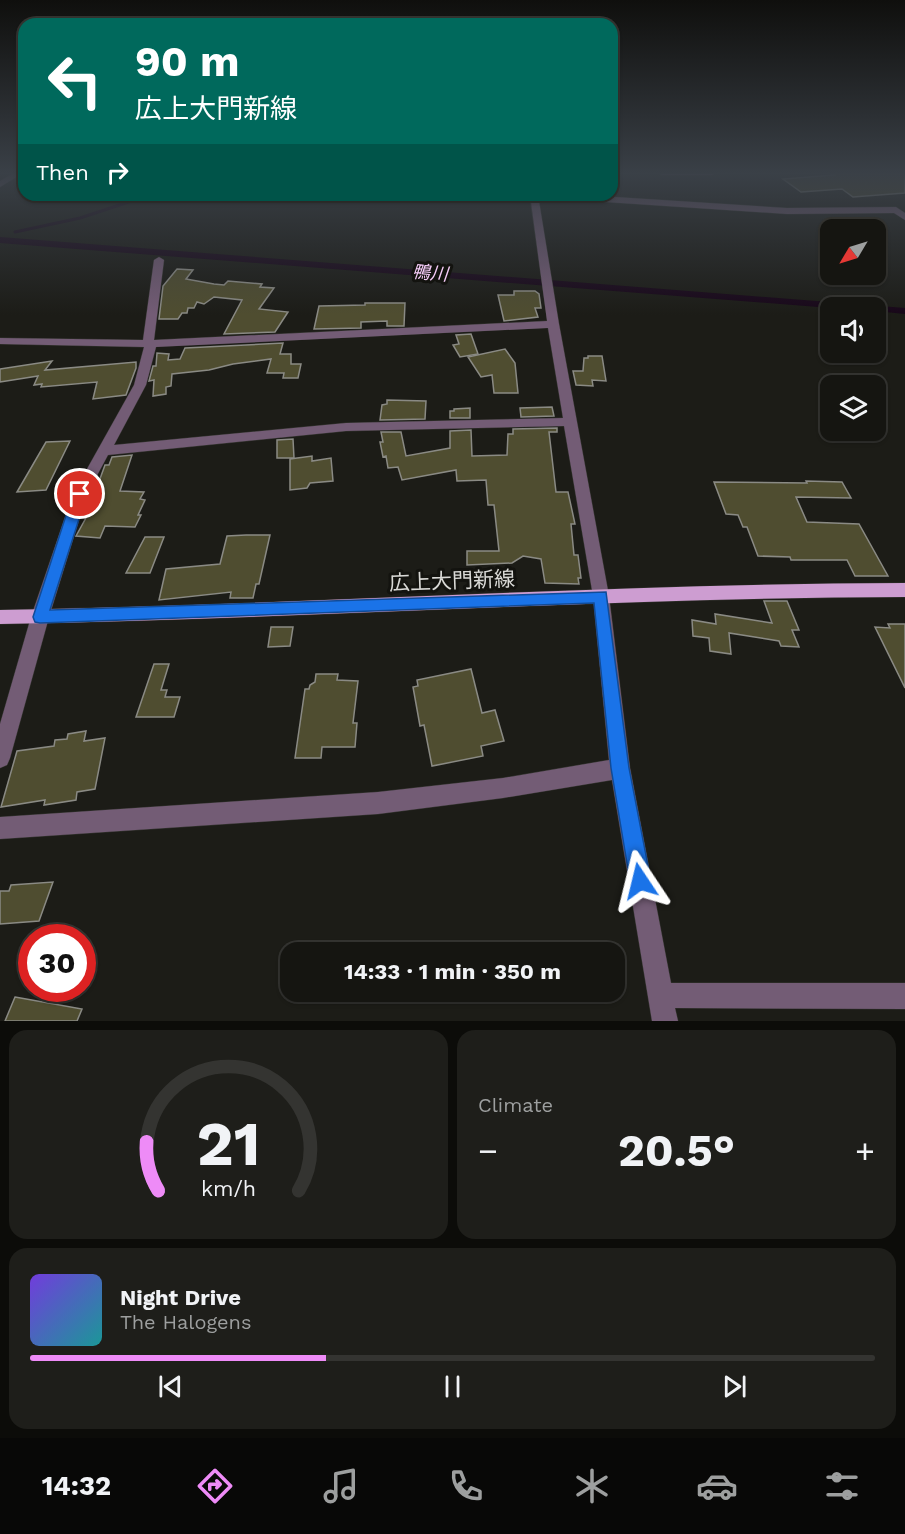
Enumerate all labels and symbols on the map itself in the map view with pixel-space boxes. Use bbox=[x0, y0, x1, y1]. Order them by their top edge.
north arrow bbox=[820, 219, 886, 285]
water label: 鴨川 bbox=[411, 260, 451, 285]
pin bbox=[54, 468, 105, 519]
street label: 広上大門新線 bbox=[389, 566, 515, 595]
position arrow bbox=[608, 849, 672, 913]
speed limit sign: 30 bbox=[18, 924, 96, 1002]

